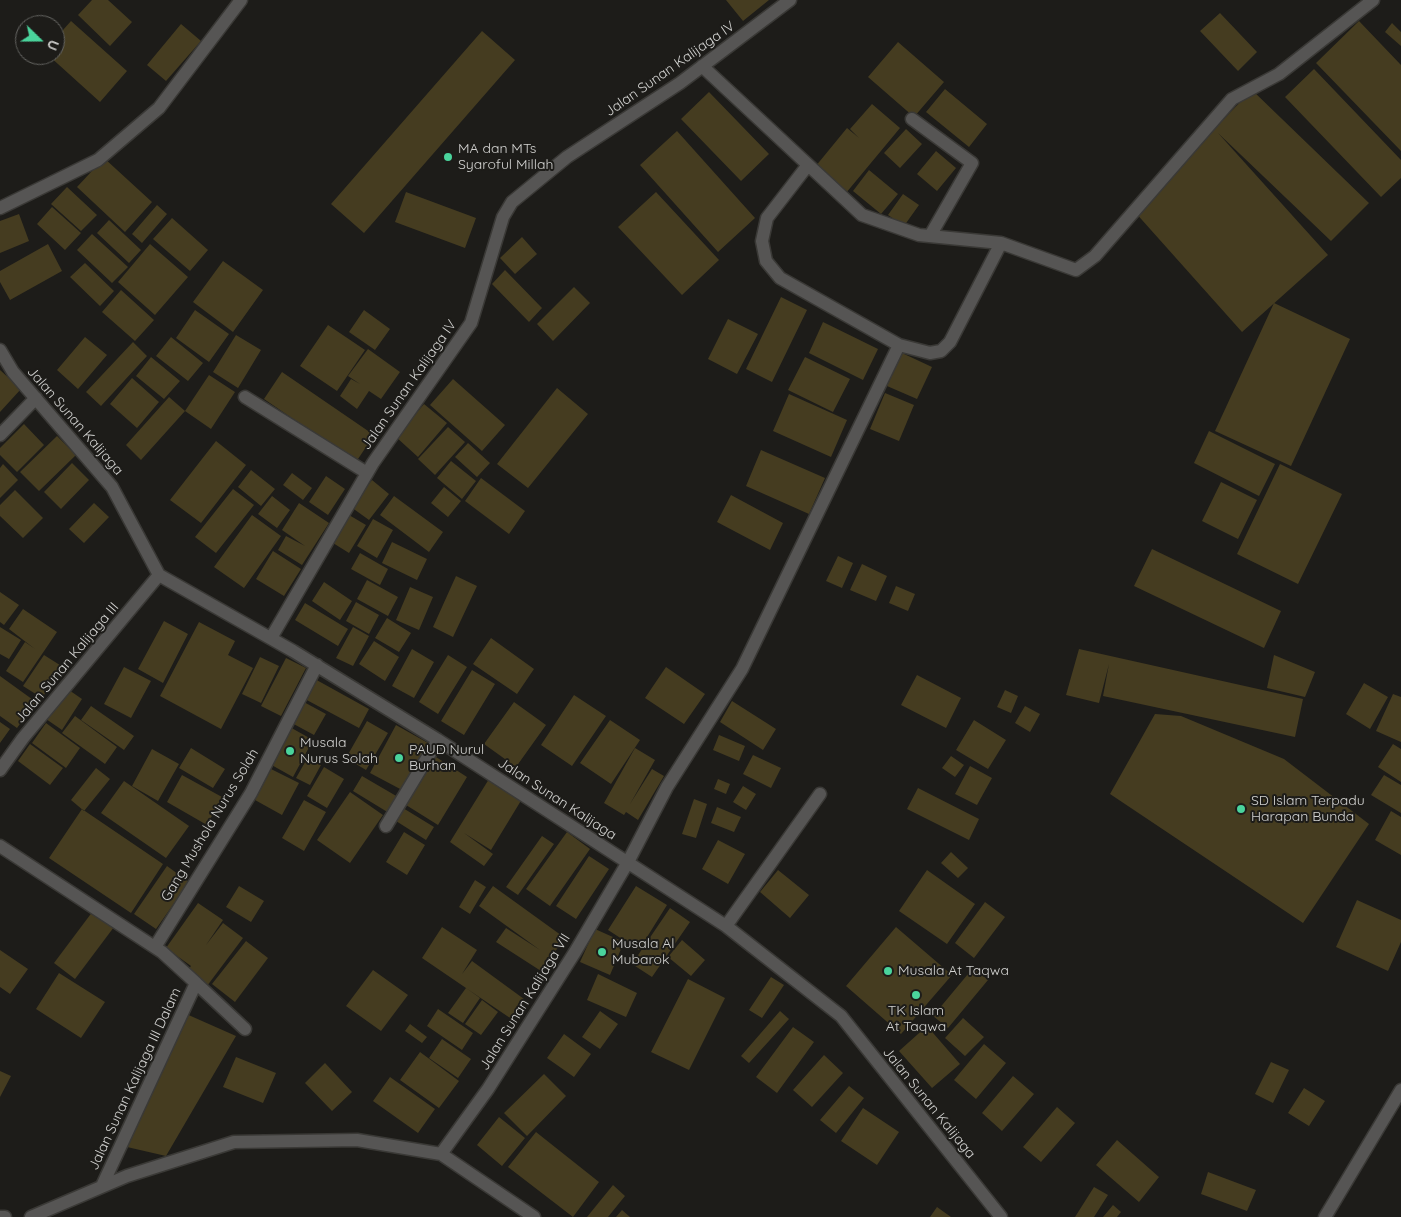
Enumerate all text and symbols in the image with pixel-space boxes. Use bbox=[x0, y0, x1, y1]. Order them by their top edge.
north arrow bbox=[15, 15, 65, 65]
street label: Jalan Sunan Kalijaga IV bbox=[602, 18, 738, 120]
text: U bbox=[43, 37, 63, 53]
place label: MA dan MTs Syaroful Millah bbox=[458, 141, 553, 174]
marker: MA dan MTs Syaroful Millah bbox=[442, 151, 454, 163]
street label: Jalan Sunan Kalijaga IV bbox=[358, 317, 460, 453]
street label: Jalan Sunan Kalijaga bbox=[23, 363, 127, 479]
street label: Jalan Sunan Kalijaga III bbox=[12, 599, 122, 727]
place label: Musala Nurus Solah bbox=[300, 735, 378, 768]
place label: PAUD Nurul Burhan bbox=[409, 742, 484, 774]
marker: Musala Nurus Solah bbox=[284, 745, 296, 757]
street label: Gang Mushola Nurus Solah bbox=[158, 746, 262, 904]
marker: PAUD Nurul Burhan bbox=[393, 752, 405, 764]
street label: Jalan Sunan Kalijaga bbox=[495, 754, 619, 844]
place label: SD Islam Terpadu Harapan Bunda bbox=[1251, 793, 1365, 826]
marker: SD Islam Terpadu Harapan Bunda bbox=[1235, 803, 1247, 815]
street label: Jalan Sunan Kalijaga VII bbox=[476, 930, 574, 1074]
place label: Musala Al Mubarok bbox=[612, 936, 675, 969]
marker: Musala Al Mubarok bbox=[596, 946, 608, 958]
place label: Musala At Taqwa bbox=[898, 963, 1009, 979]
marker: Musala At Taqwa bbox=[882, 965, 894, 977]
street label: Jalan Sunan Kalijaga III Dalam bbox=[85, 985, 185, 1173]
marker: TK Islam At Taqwa bbox=[910, 989, 922, 1001]
place label: TK Islam At Taqwa bbox=[886, 1003, 946, 1036]
street label: Jalan Sunan Kalijaga bbox=[879, 1044, 979, 1162]

